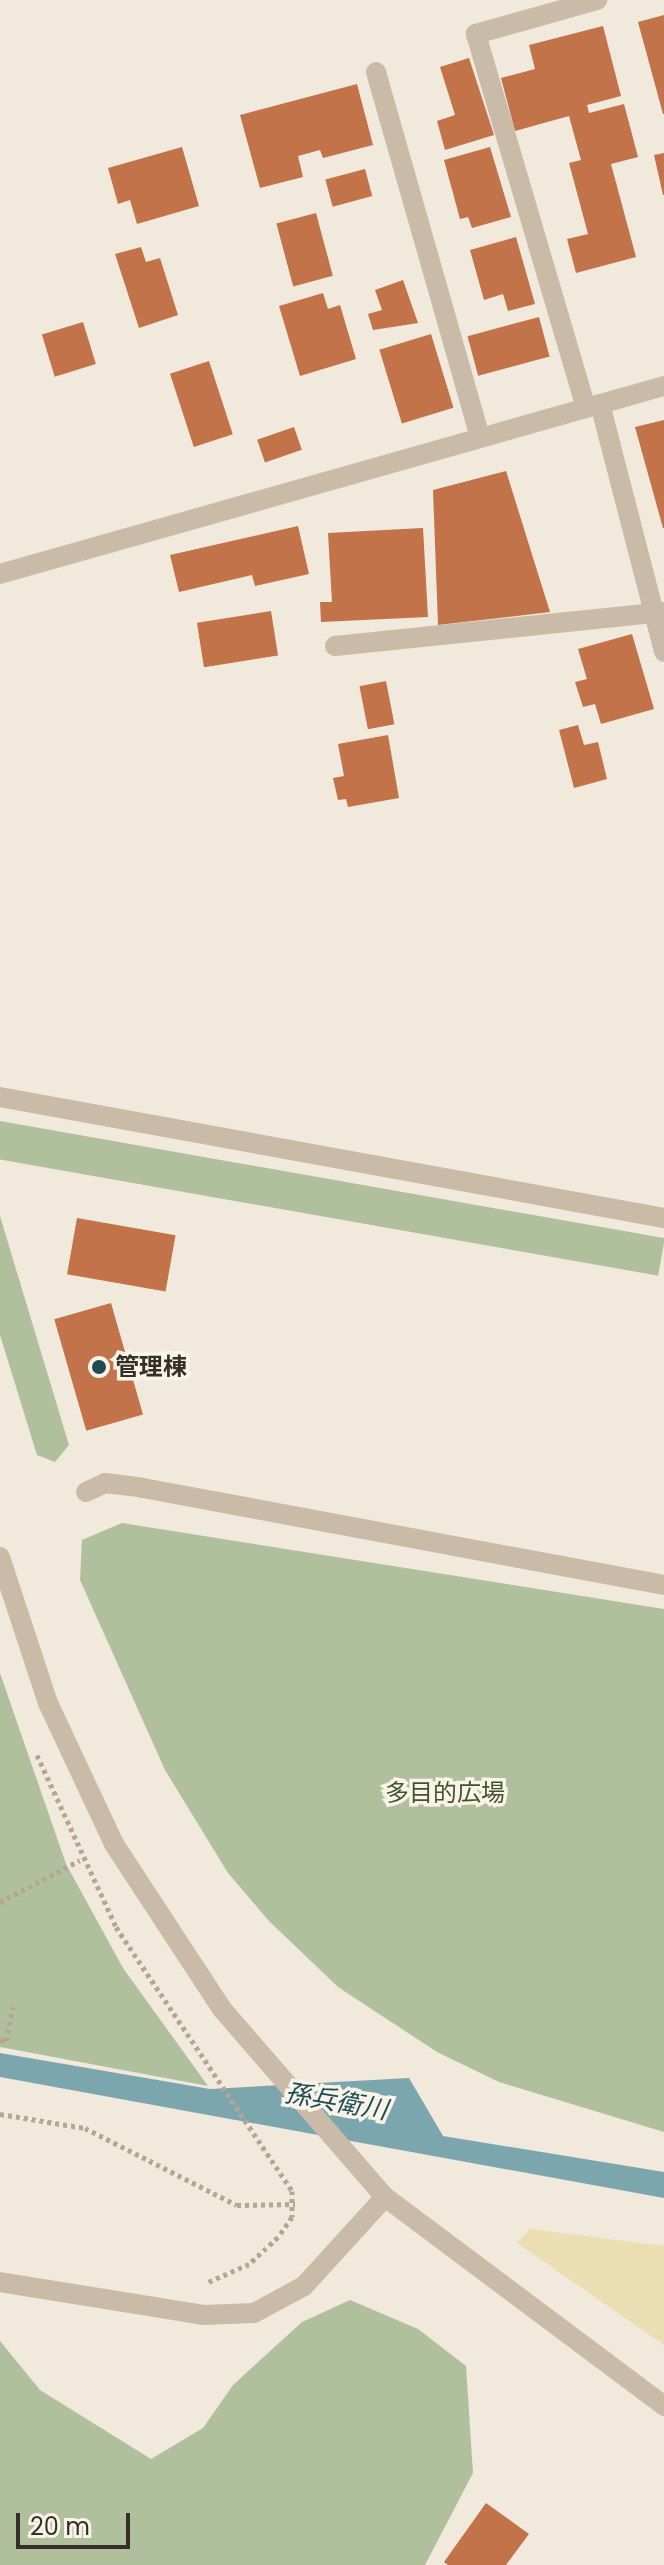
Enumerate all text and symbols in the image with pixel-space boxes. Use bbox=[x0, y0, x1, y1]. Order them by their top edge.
place label: 管理棟 bbox=[115, 1353, 187, 1381]
marker: 管理棟 bbox=[90, 1358, 108, 1376]
park label: 多目的広場 bbox=[385, 1779, 505, 1807]
water label: 孫兵衛川 bbox=[282, 2078, 390, 2126]
scale bar bbox=[20, 2497, 134, 2547]
text: 20 m bbox=[30, 2510, 90, 2543]

